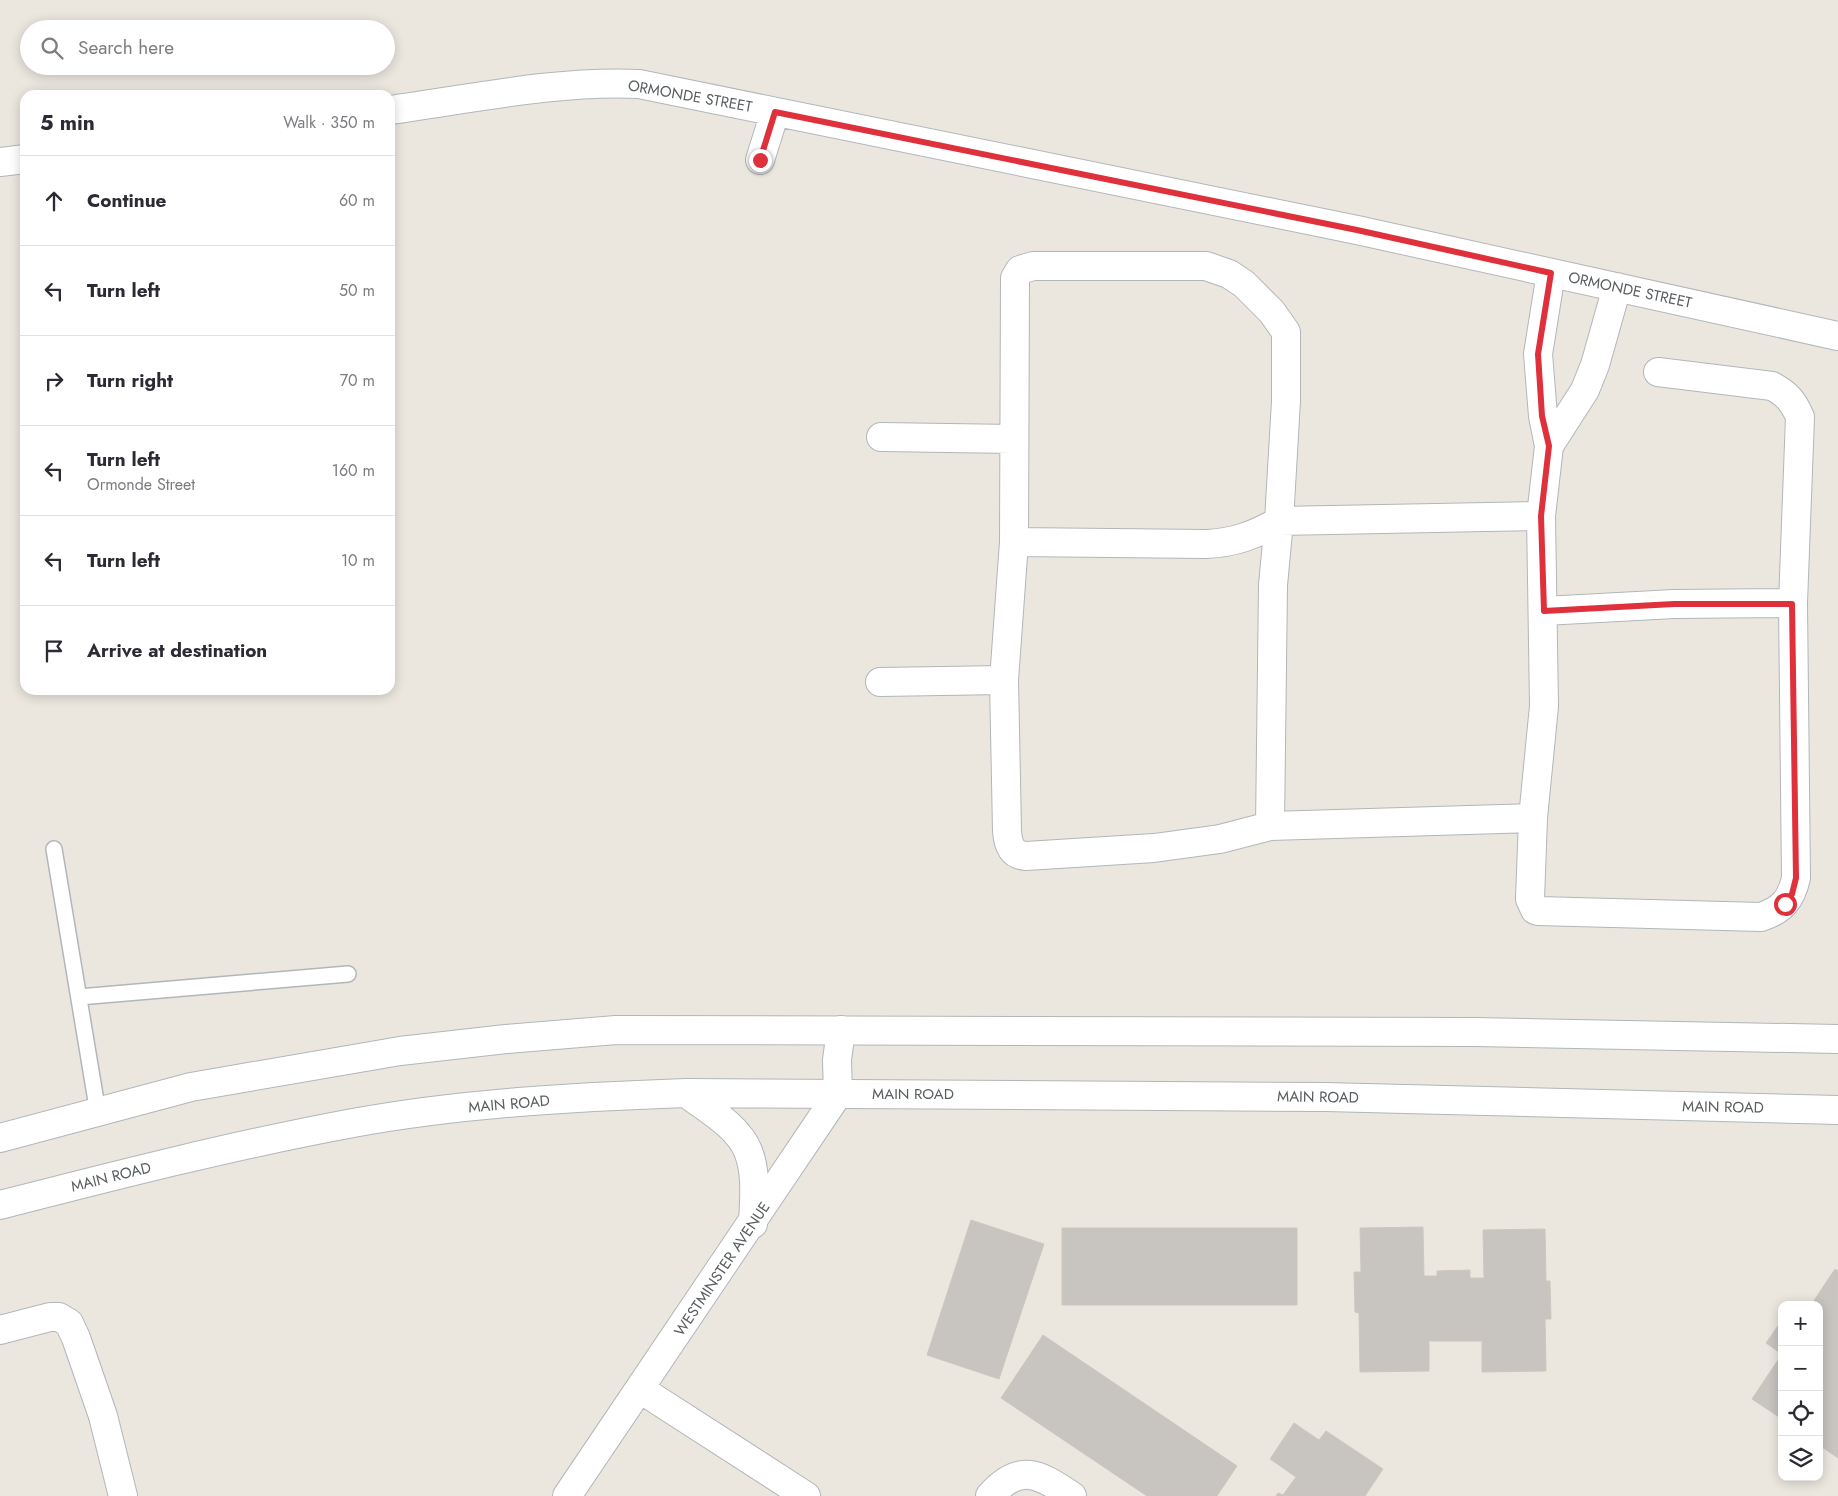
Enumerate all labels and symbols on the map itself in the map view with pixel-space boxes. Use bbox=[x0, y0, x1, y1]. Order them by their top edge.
street label: ORMONDE STREET bbox=[626, 74, 754, 118]
route end bbox=[749, 149, 772, 172]
street label: ORMONDE STREET bbox=[1566, 266, 1694, 314]
route start bbox=[1774, 893, 1797, 916]
street label: MAIN ROAD bbox=[872, 1083, 954, 1105]
street label: MAIN ROAD bbox=[1277, 1085, 1359, 1109]
street label: MAIN ROAD bbox=[467, 1089, 551, 1119]
street label: MAIN ROAD bbox=[1682, 1095, 1764, 1119]
street label: MAIN ROAD bbox=[69, 1156, 153, 1198]
street label: WESTMINSTER AVENUE bbox=[669, 1197, 775, 1341]

